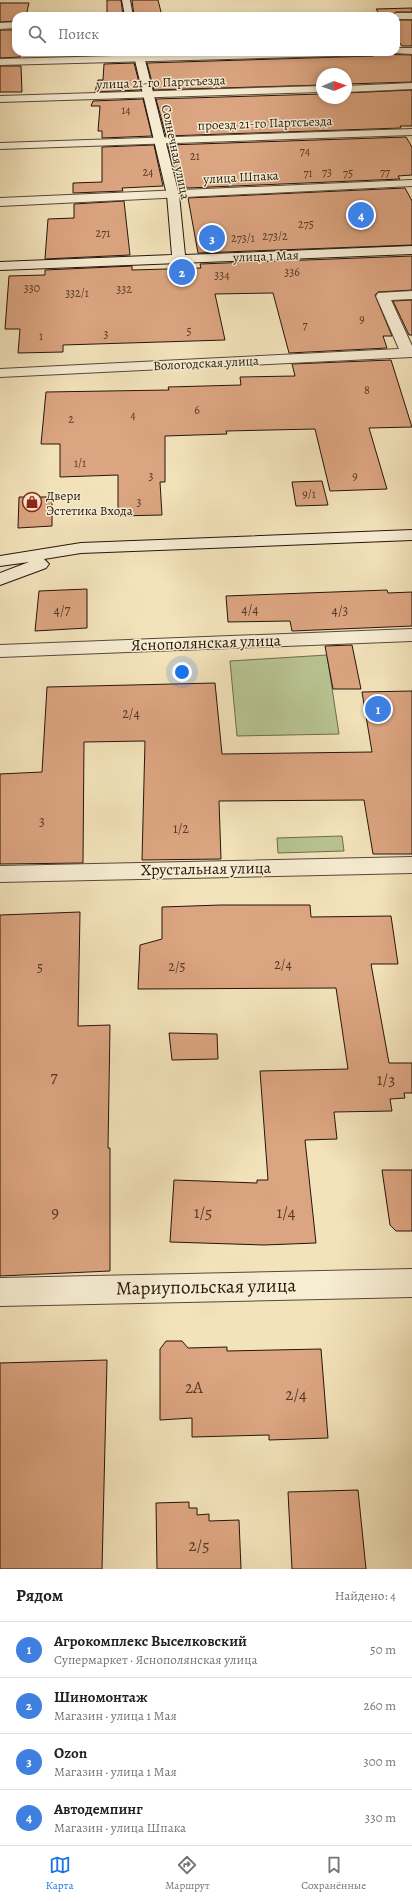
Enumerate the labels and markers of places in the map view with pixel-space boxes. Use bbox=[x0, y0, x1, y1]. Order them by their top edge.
pin: 4 bbox=[348, 200, 374, 230]
pin: 3 bbox=[199, 223, 225, 253]
pin: 2 bbox=[169, 257, 195, 287]
place label: Двери Эстетика Входа bbox=[46, 487, 133, 519]
shop icon: Двери Эстетика Входа bbox=[21, 491, 43, 513]
pin: 1 bbox=[365, 694, 391, 724]

